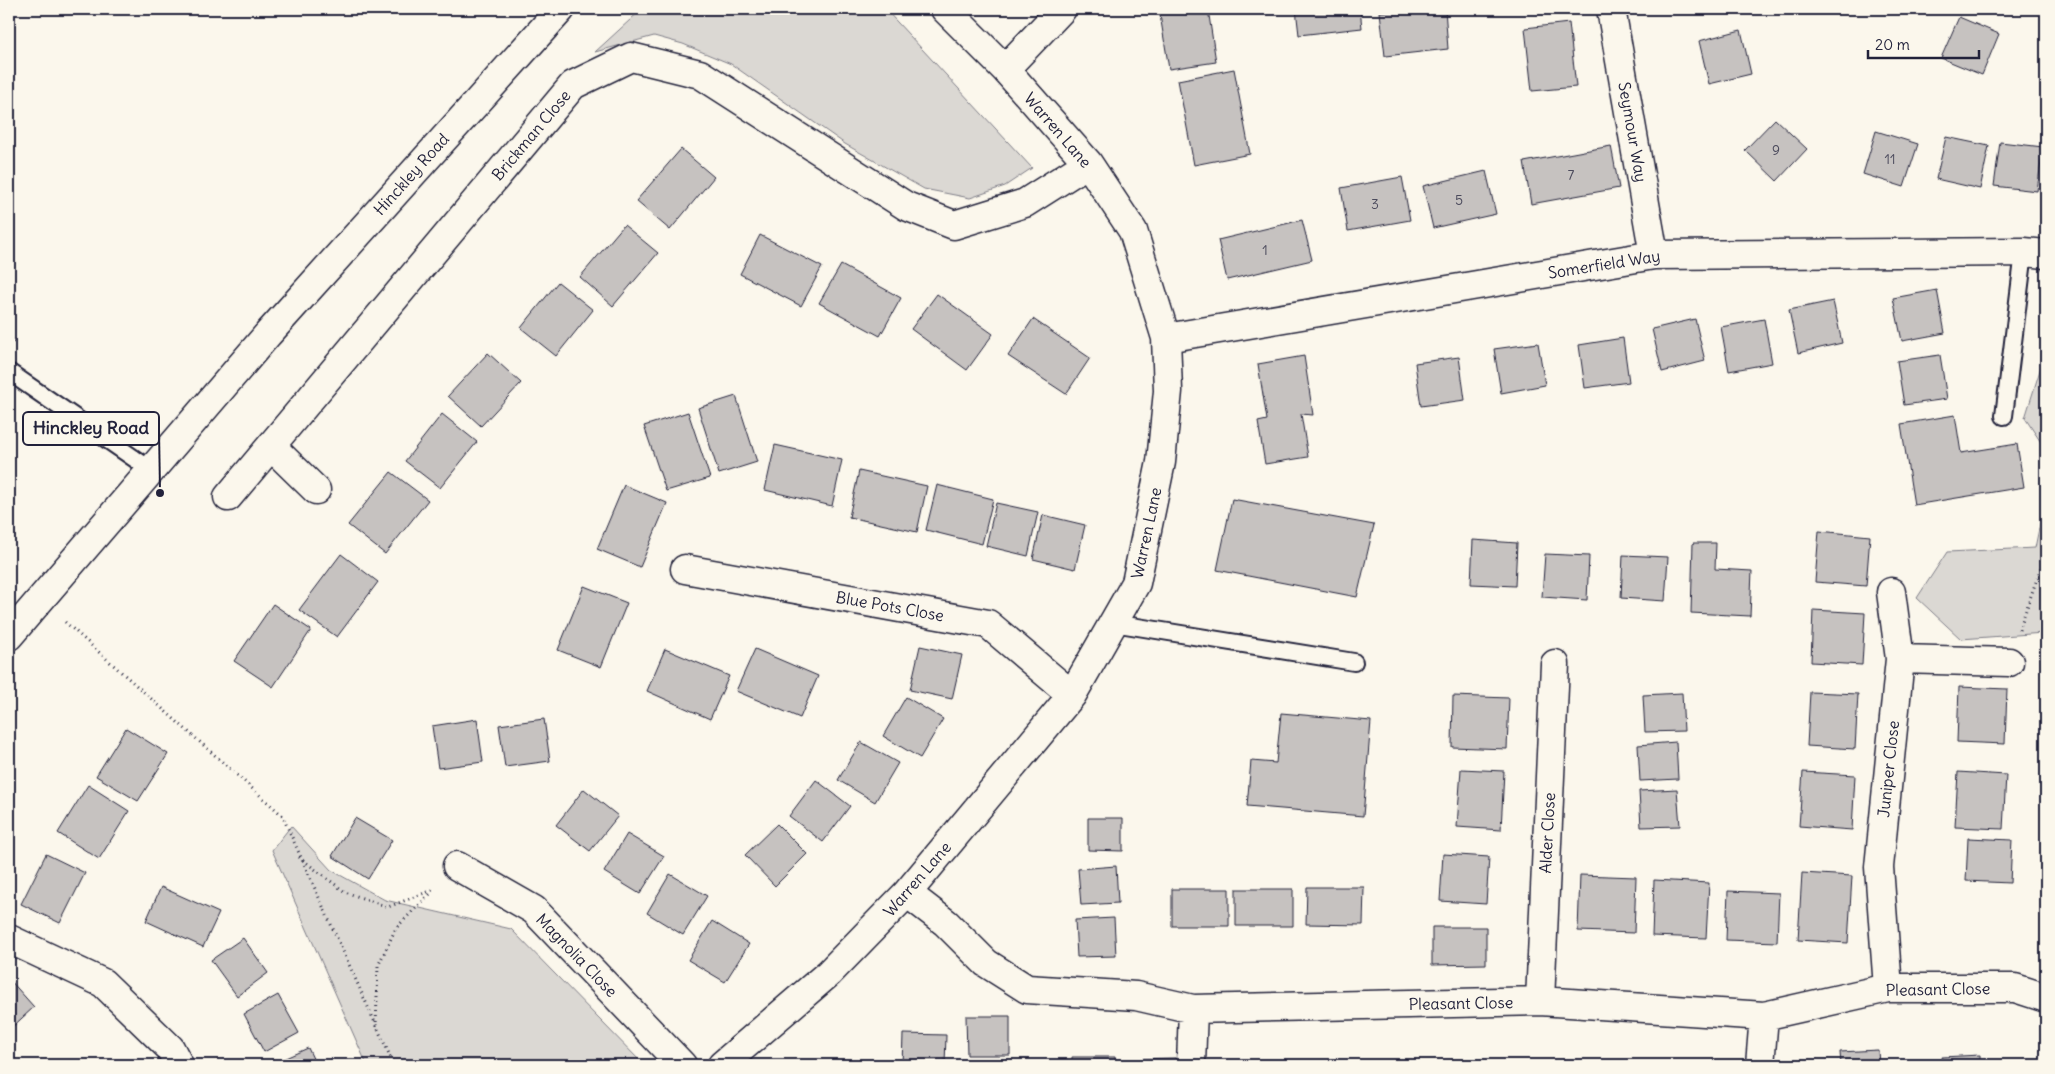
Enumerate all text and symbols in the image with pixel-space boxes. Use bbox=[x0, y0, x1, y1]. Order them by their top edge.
scale bar bbox=[1868, 28, 1979, 60]
text: 20 m bbox=[1875, 35, 1910, 54]
street label: Seymour Way bbox=[1614, 80, 1652, 184]
street label: Brickman Close bbox=[487, 86, 575, 184]
street label: Warren Lane bbox=[1020, 88, 1096, 172]
street label: Hinckley Road bbox=[369, 129, 453, 219]
house number: 9 bbox=[1772, 141, 1780, 159]
house number: 11 bbox=[1884, 150, 1896, 168]
house number: 7 bbox=[1568, 166, 1575, 184]
house number: 5 bbox=[1455, 191, 1463, 209]
house number: 3 bbox=[1371, 195, 1379, 213]
house number: 1 bbox=[1262, 241, 1268, 259]
street label: Somerfield Way bbox=[1546, 245, 1662, 283]
callout: Hinckley Road bbox=[23, 412, 159, 445]
text: Hinckley Road bbox=[33, 416, 150, 439]
street label: Warren Lane bbox=[1127, 485, 1165, 581]
street label: Blue Pots Close bbox=[834, 587, 946, 625]
street label: Juniper Close bbox=[1873, 720, 1903, 818]
street label: Alder Close bbox=[1535, 792, 1559, 874]
street label: Warren Lane bbox=[879, 837, 955, 921]
street label: Magnolia Close bbox=[532, 909, 622, 1001]
street label: Pleasant Close bbox=[1885, 978, 1991, 1000]
street label: Pleasant Close bbox=[1408, 992, 1514, 1014]

